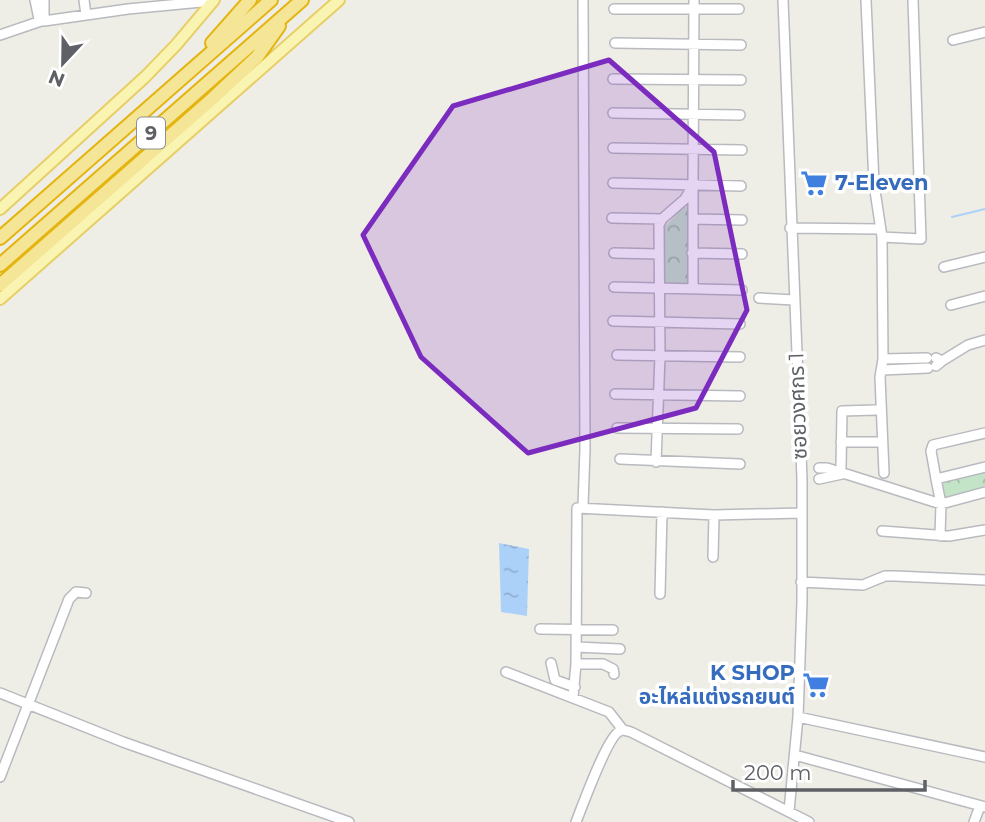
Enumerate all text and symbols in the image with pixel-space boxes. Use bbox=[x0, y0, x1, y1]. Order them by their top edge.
north arrow bbox=[28, 28, 98, 98]
text: N bbox=[45, 65, 68, 92]
road number: 9 bbox=[137, 118, 165, 148]
supermarket icon: 7-Eleven bbox=[799, 168, 829, 198]
place label: 7-Eleven bbox=[835, 170, 929, 195]
street label: ซอยวงศกร 1 bbox=[783, 352, 812, 460]
place label: K SHOP อะไหล่แต่งรถยนต์ bbox=[639, 660, 795, 709]
supermarket icon: K SHOP อะไหล่แต่งรถยนต์ bbox=[801, 670, 831, 700]
scale bar bbox=[733, 748, 926, 792]
text: 200 m bbox=[744, 760, 811, 785]

